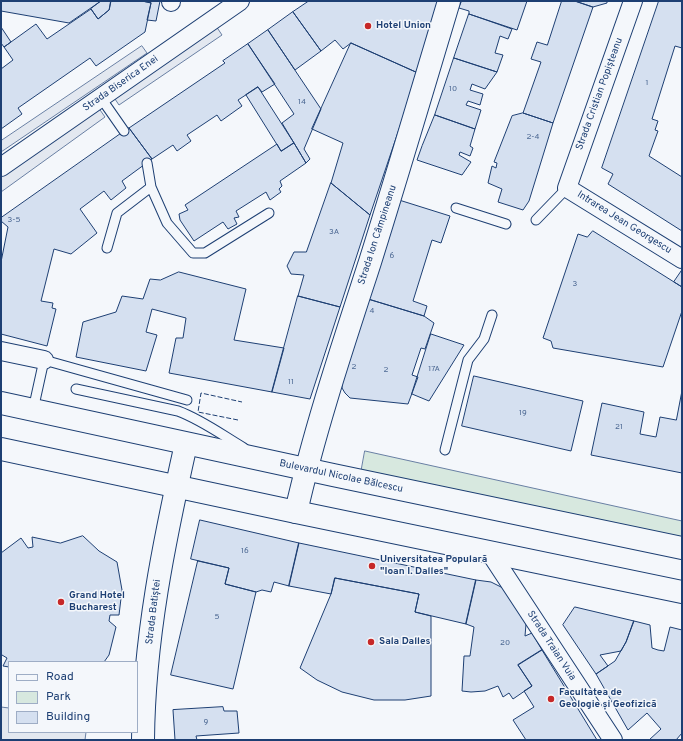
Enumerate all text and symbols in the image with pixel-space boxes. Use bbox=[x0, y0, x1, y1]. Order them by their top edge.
place label: Hotel Union bbox=[376, 20, 431, 32]
marker: Hotel Union bbox=[363, 21, 373, 31]
street label: Strada Cristian Popișteanu bbox=[574, 36, 626, 152]
street label: Strada Biserica Enei bbox=[81, 53, 161, 115]
house number: 1 bbox=[646, 78, 648, 88]
house number: 10 bbox=[449, 84, 457, 94]
house number: 14 bbox=[298, 97, 306, 107]
house number: 2-4 bbox=[526, 132, 540, 142]
street label: Strada Ion Câmpineanu bbox=[356, 184, 400, 286]
street label: Intrarea Jean Georgescu bbox=[575, 189, 673, 257]
house number: 3-5 bbox=[8, 215, 20, 225]
house number: 3A bbox=[329, 227, 339, 237]
house number: 6 bbox=[390, 251, 394, 261]
house number: 3 bbox=[573, 279, 577, 289]
house number: 4 bbox=[370, 306, 374, 316]
house number: 2 bbox=[352, 362, 356, 372]
house number: 17A bbox=[428, 364, 440, 374]
house number: 2 bbox=[384, 365, 388, 375]
house number: 11 bbox=[288, 377, 294, 387]
house number: 19 bbox=[519, 408, 527, 418]
house number: 21 bbox=[615, 422, 623, 432]
street label: Bulevardul Nicolae Bălcescu bbox=[278, 458, 404, 496]
house number: 16 bbox=[241, 546, 249, 556]
place label: Universitatea Populară "Ioan I. Dalles" bbox=[380, 554, 487, 578]
marker: Universitatea Populară "Ioan I. Dalles" bbox=[367, 561, 377, 571]
street label: Strada Batiștei bbox=[144, 579, 164, 645]
place label: Grand Hotel Bucharest bbox=[69, 590, 125, 614]
marker: Grand Hotel Bucharest bbox=[56, 597, 66, 607]
street label: Strada Traian Vuia bbox=[524, 609, 578, 683]
house number: 5 bbox=[215, 612, 219, 622]
place label: Sala Dalles bbox=[379, 636, 430, 648]
marker: Sala Dalles bbox=[366, 637, 376, 647]
house number: 20 bbox=[500, 638, 510, 648]
legend bbox=[8, 661, 138, 733]
text: Road bbox=[46, 669, 74, 685]
place label: Facultatea de Geologie și Geofizică bbox=[559, 687, 657, 710]
text: Park bbox=[46, 689, 71, 705]
marker: Facultatea de Geologie și Geofizică bbox=[546, 694, 556, 704]
text: Building bbox=[46, 709, 90, 725]
house number: 9 bbox=[204, 717, 208, 727]

